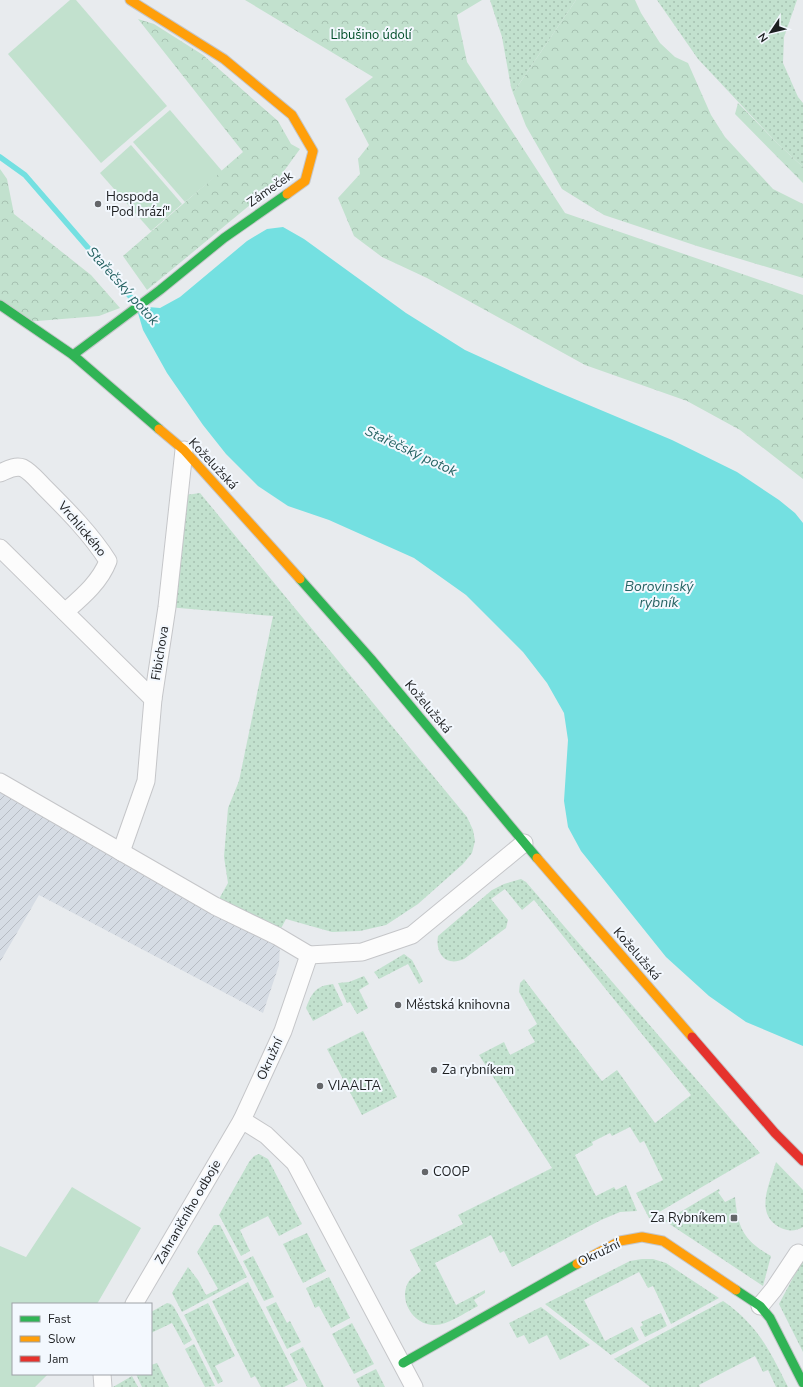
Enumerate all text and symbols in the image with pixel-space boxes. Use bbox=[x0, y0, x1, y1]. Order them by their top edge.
north arrow bbox=[751, 12, 791, 52]
park label: Libušino údolí bbox=[330, 26, 413, 44]
text: N bbox=[755, 30, 772, 45]
street label: Zámeček bbox=[244, 166, 297, 211]
place label: Hospoda "Pod hrází" bbox=[106, 188, 170, 221]
marker: Hospoda "Pod hrází" bbox=[93, 199, 103, 209]
water label: Stařečský potok bbox=[83, 243, 164, 330]
water label: Stařečský potok bbox=[362, 421, 461, 481]
street label: Koželužská bbox=[184, 434, 242, 494]
street label: Vrchlického bbox=[53, 497, 110, 560]
water label: Borovinský rybník bbox=[625, 577, 694, 612]
street label: Fibichova bbox=[147, 625, 173, 681]
street label: Koželužská bbox=[400, 676, 456, 738]
street label: Koželužská bbox=[609, 924, 665, 984]
place label: Městská knihovna bbox=[406, 996, 510, 1014]
marker: Městská knihovna bbox=[393, 1000, 403, 1010]
street label: Okružní bbox=[253, 1034, 288, 1083]
place label: Za rybníkem bbox=[442, 1061, 514, 1079]
marker: Za rybníkem bbox=[429, 1065, 439, 1075]
place label: VIAALTA bbox=[327, 1077, 381, 1095]
marker: VIAALTA bbox=[315, 1081, 325, 1091]
street label: Zahraničního odboje bbox=[151, 1156, 225, 1268]
place label: COOP bbox=[433, 1163, 470, 1181]
marker: COOP bbox=[420, 1167, 430, 1177]
place label: Za Rybníkem bbox=[650, 1209, 726, 1227]
marker: Za Rybníkem bbox=[729, 1213, 739, 1223]
street label: Okružní bbox=[575, 1235, 624, 1271]
legend bbox=[12, 1303, 152, 1375]
text: Fast bbox=[48, 1311, 71, 1327]
text: Slow bbox=[48, 1331, 76, 1347]
text: Jam bbox=[47, 1351, 69, 1367]

